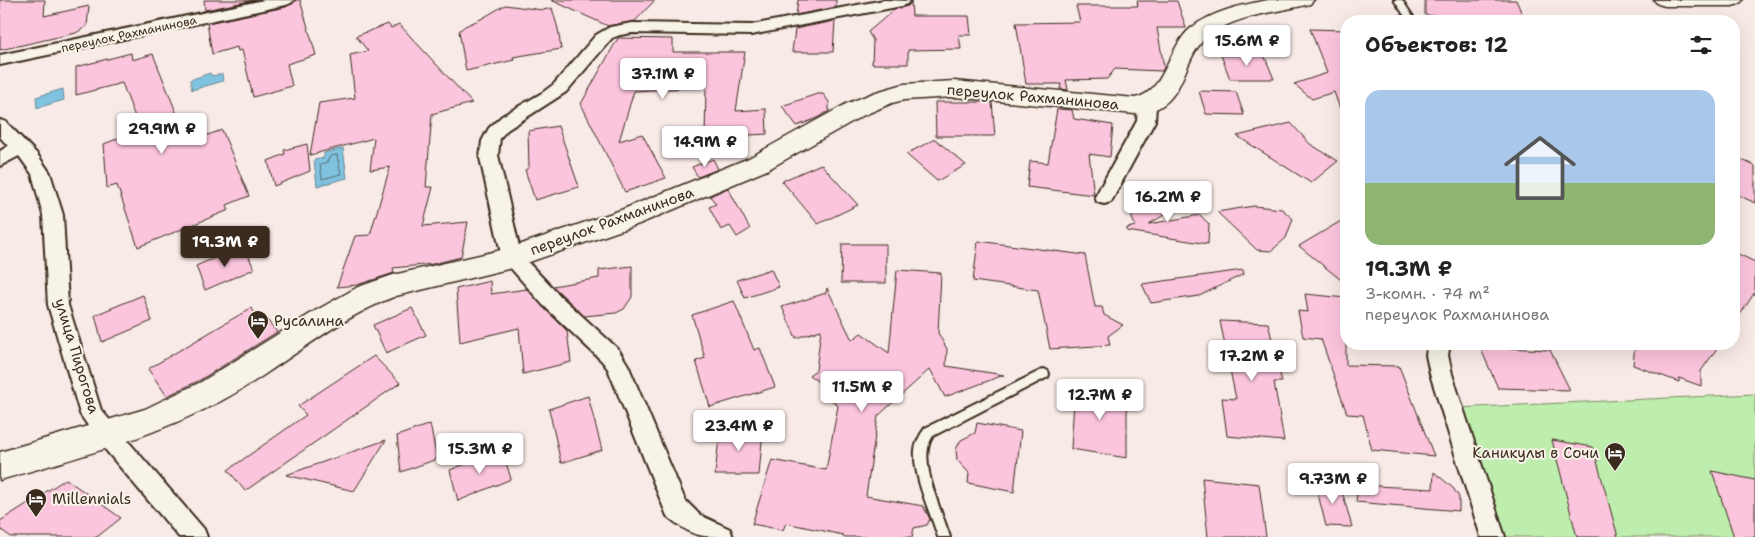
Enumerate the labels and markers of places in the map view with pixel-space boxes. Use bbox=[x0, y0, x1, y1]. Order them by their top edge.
pin: 15.6M ₽ bbox=[1201, 24, 1293, 67]
pin: 37.1M ₽ bbox=[617, 58, 709, 100]
pin: 29.9M ₽ bbox=[116, 112, 208, 155]
pin: 14.9M ₽ bbox=[659, 126, 751, 168]
pin: 16.2M ₽ bbox=[1122, 180, 1214, 223]
pin: 19.3M ₽ bbox=[179, 226, 271, 268]
hotel icon: Русалина bbox=[246, 309, 270, 340]
place label: Русалина bbox=[274, 311, 345, 331]
pin: 17.2M ₽ bbox=[1206, 340, 1298, 382]
pin: 11.5M ₽ bbox=[816, 370, 908, 413]
pin: 12.7M ₽ bbox=[1054, 378, 1146, 421]
pin: 23.4M ₽ bbox=[693, 410, 785, 452]
pin: 15.3M ₽ bbox=[434, 432, 526, 475]
hotel icon: Каникулы в Сочи bbox=[1603, 441, 1627, 472]
place label: Каникулы в Сочи bbox=[1472, 443, 1599, 463]
pin: 9.73M ₽ bbox=[1287, 462, 1379, 505]
hotel icon: Millennials bbox=[24, 487, 48, 518]
place label: Millennials bbox=[52, 489, 131, 509]

